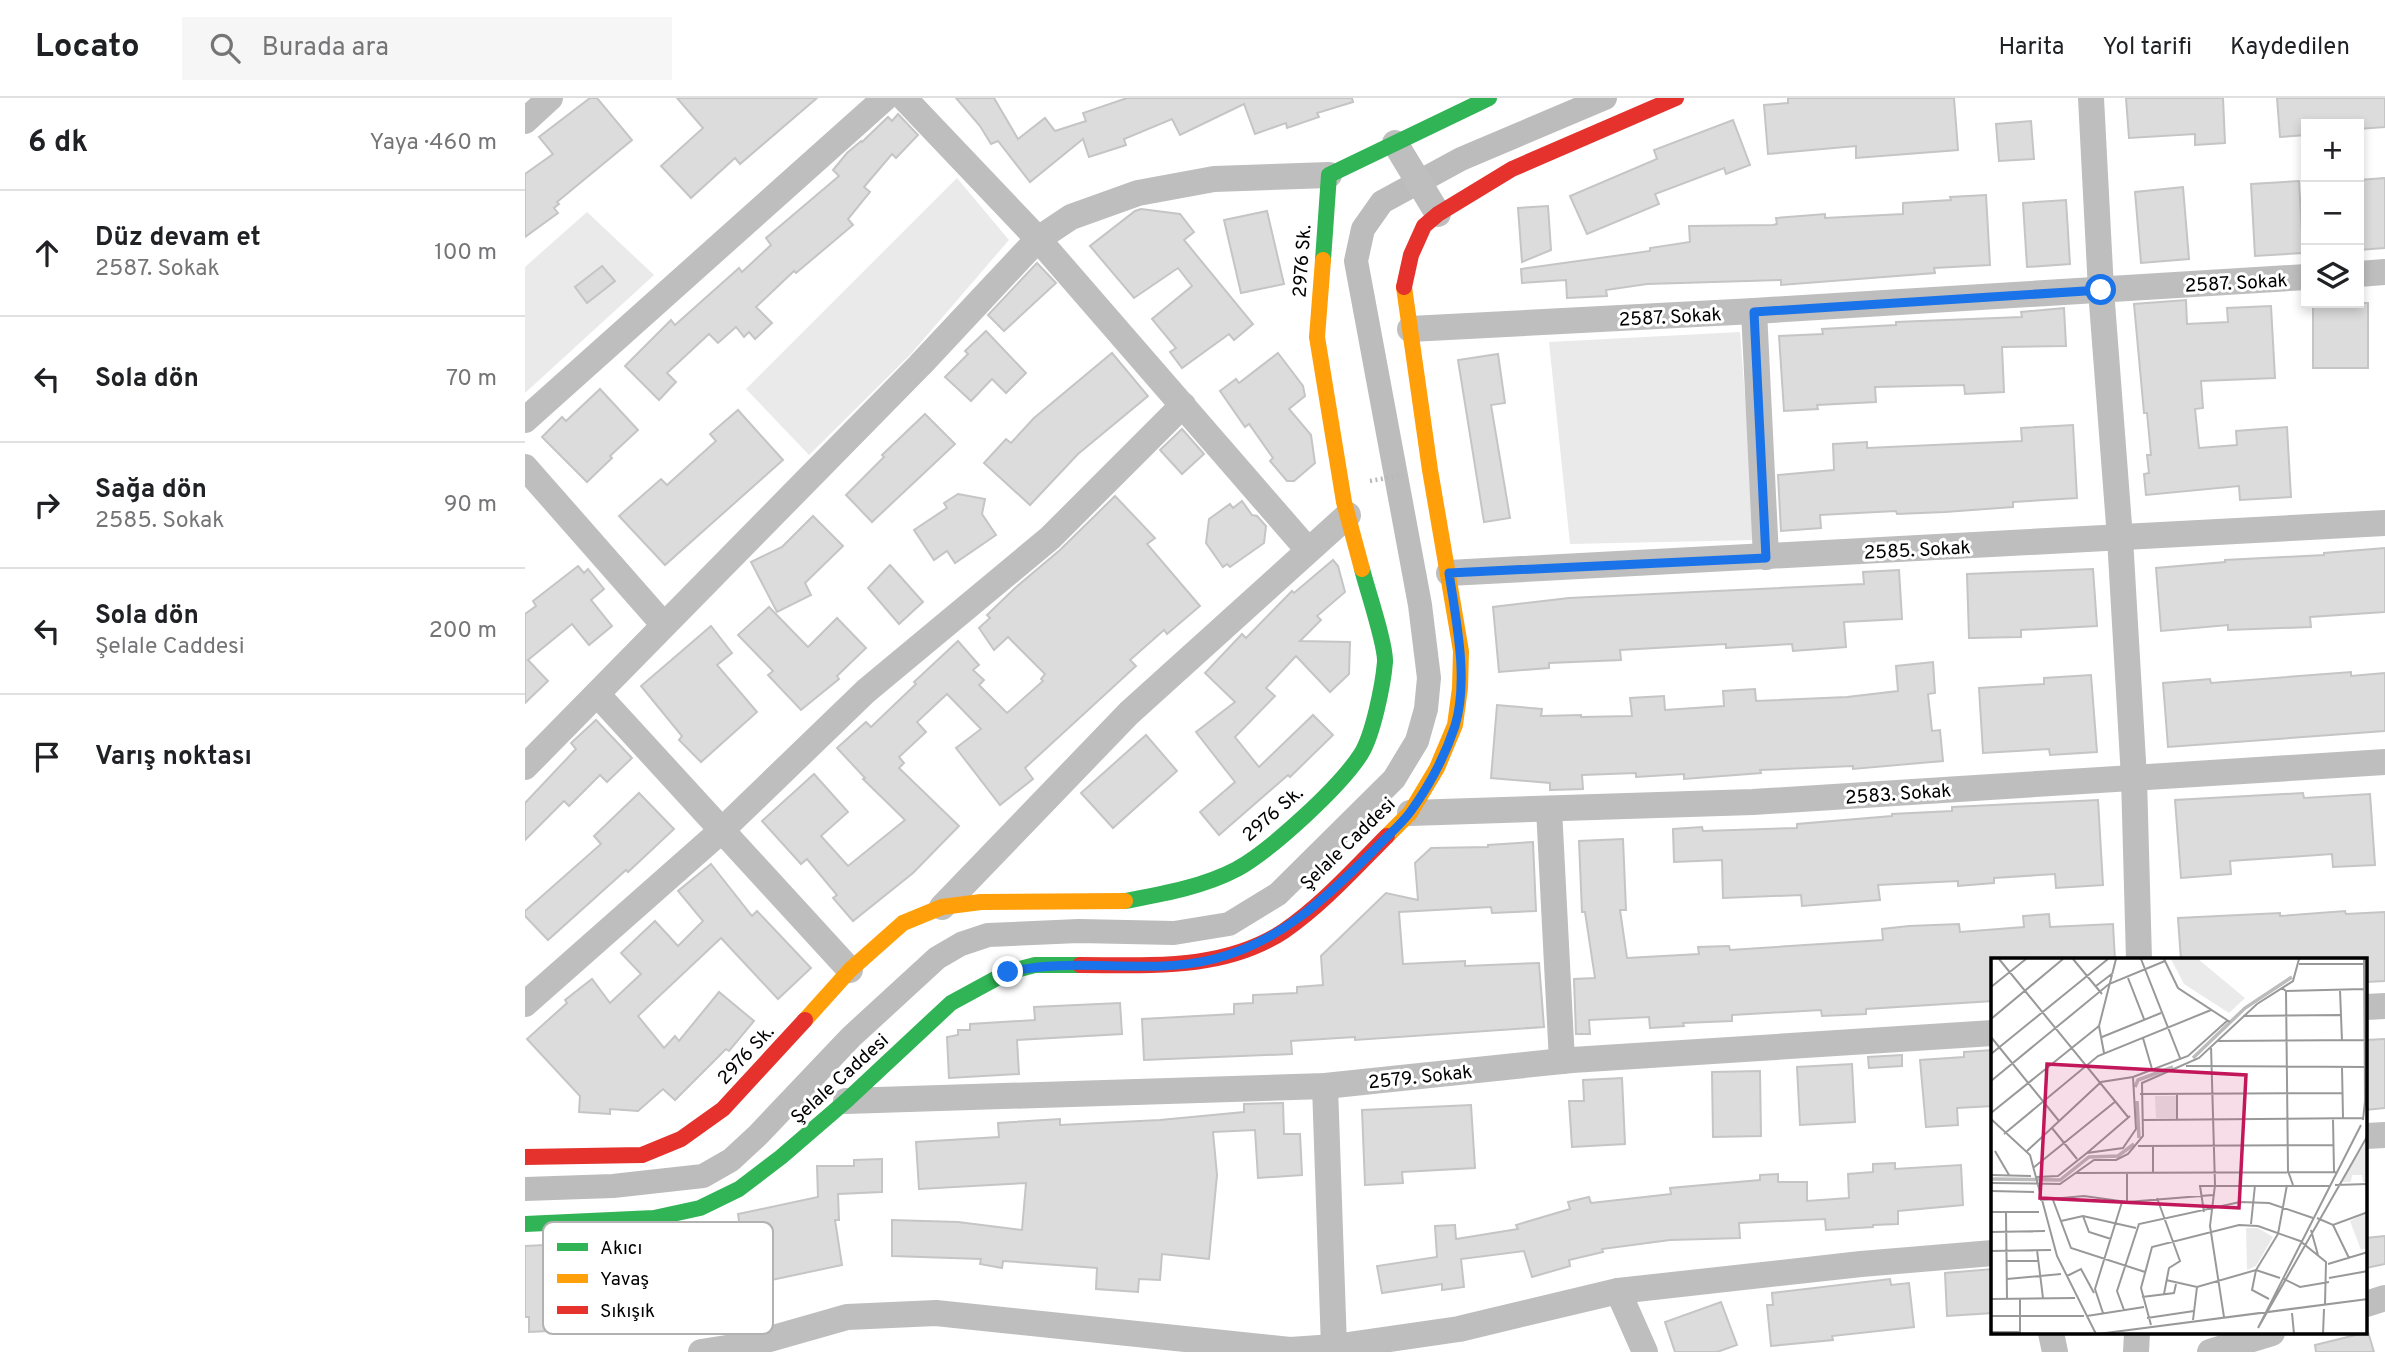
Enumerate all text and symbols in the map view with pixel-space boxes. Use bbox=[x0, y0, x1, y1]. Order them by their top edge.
search box bbox=[182, 17, 672, 80]
text: Locato bbox=[35, 27, 140, 69]
icon: search bbox=[206, 29, 244, 67]
text: Burada ara bbox=[262, 32, 389, 65]
text: Harita bbox=[1999, 33, 2064, 63]
text: Yol tarifi bbox=[2102, 33, 2192, 63]
text: Kaydedilen bbox=[2230, 33, 2350, 63]
map controls bbox=[2301, 119, 2364, 308]
button: + bbox=[2301, 119, 2364, 182]
text: 6 dk bbox=[28, 125, 88, 162]
text: Yaya · 460 m bbox=[370, 129, 497, 158]
button: − bbox=[2301, 182, 2364, 245]
text: Düz devam et bbox=[95, 222, 261, 255]
street label: 2976 Sk. bbox=[1288, 224, 1318, 298]
icon: ahead bbox=[28, 234, 66, 272]
text: 100 m bbox=[434, 239, 497, 268]
button: layers bbox=[2301, 245, 2364, 308]
text: 2587. Sokak bbox=[95, 255, 220, 284]
street label: 2587. Sokak bbox=[2184, 269, 2288, 299]
route start bbox=[2085, 274, 2116, 305]
street label: 2587. Sokak bbox=[1618, 303, 1722, 333]
icon: left bbox=[28, 360, 66, 398]
text: Sola dön bbox=[95, 363, 199, 396]
text: 70 m bbox=[446, 365, 497, 394]
text: Sağa dön bbox=[95, 474, 207, 507]
icon: right bbox=[28, 486, 66, 524]
text: 90 m bbox=[444, 491, 497, 520]
text: 2585. Sokak bbox=[95, 507, 224, 536]
street label: 2585. Sokak bbox=[1863, 536, 1971, 566]
text: Sola dön bbox=[95, 600, 199, 633]
icon: left bbox=[28, 612, 66, 650]
text: 200 m bbox=[429, 617, 497, 646]
text: Şelale Caddesi bbox=[95, 633, 245, 662]
icon: arrive bbox=[28, 738, 66, 776]
text: Varış noktası bbox=[95, 741, 252, 774]
street label: 2583. Sokak bbox=[1844, 779, 1952, 811]
street label: 2976 Sk. bbox=[1238, 781, 1309, 848]
street label: Şelale Caddesi bbox=[1296, 793, 1401, 896]
route end bbox=[992, 956, 1023, 987]
inset map bbox=[1991, 958, 2367, 1334]
street label: 2976 Sk. bbox=[713, 1020, 780, 1090]
street label: Şelale Caddesi bbox=[786, 1029, 894, 1130]
street label: 2579. Sokak bbox=[1367, 1061, 1473, 1095]
legend bbox=[543, 1222, 773, 1334]
text: Akıcı bbox=[600, 1237, 642, 1261]
text: Yavaş bbox=[600, 1268, 649, 1292]
text: Sıkışık bbox=[600, 1300, 655, 1324]

